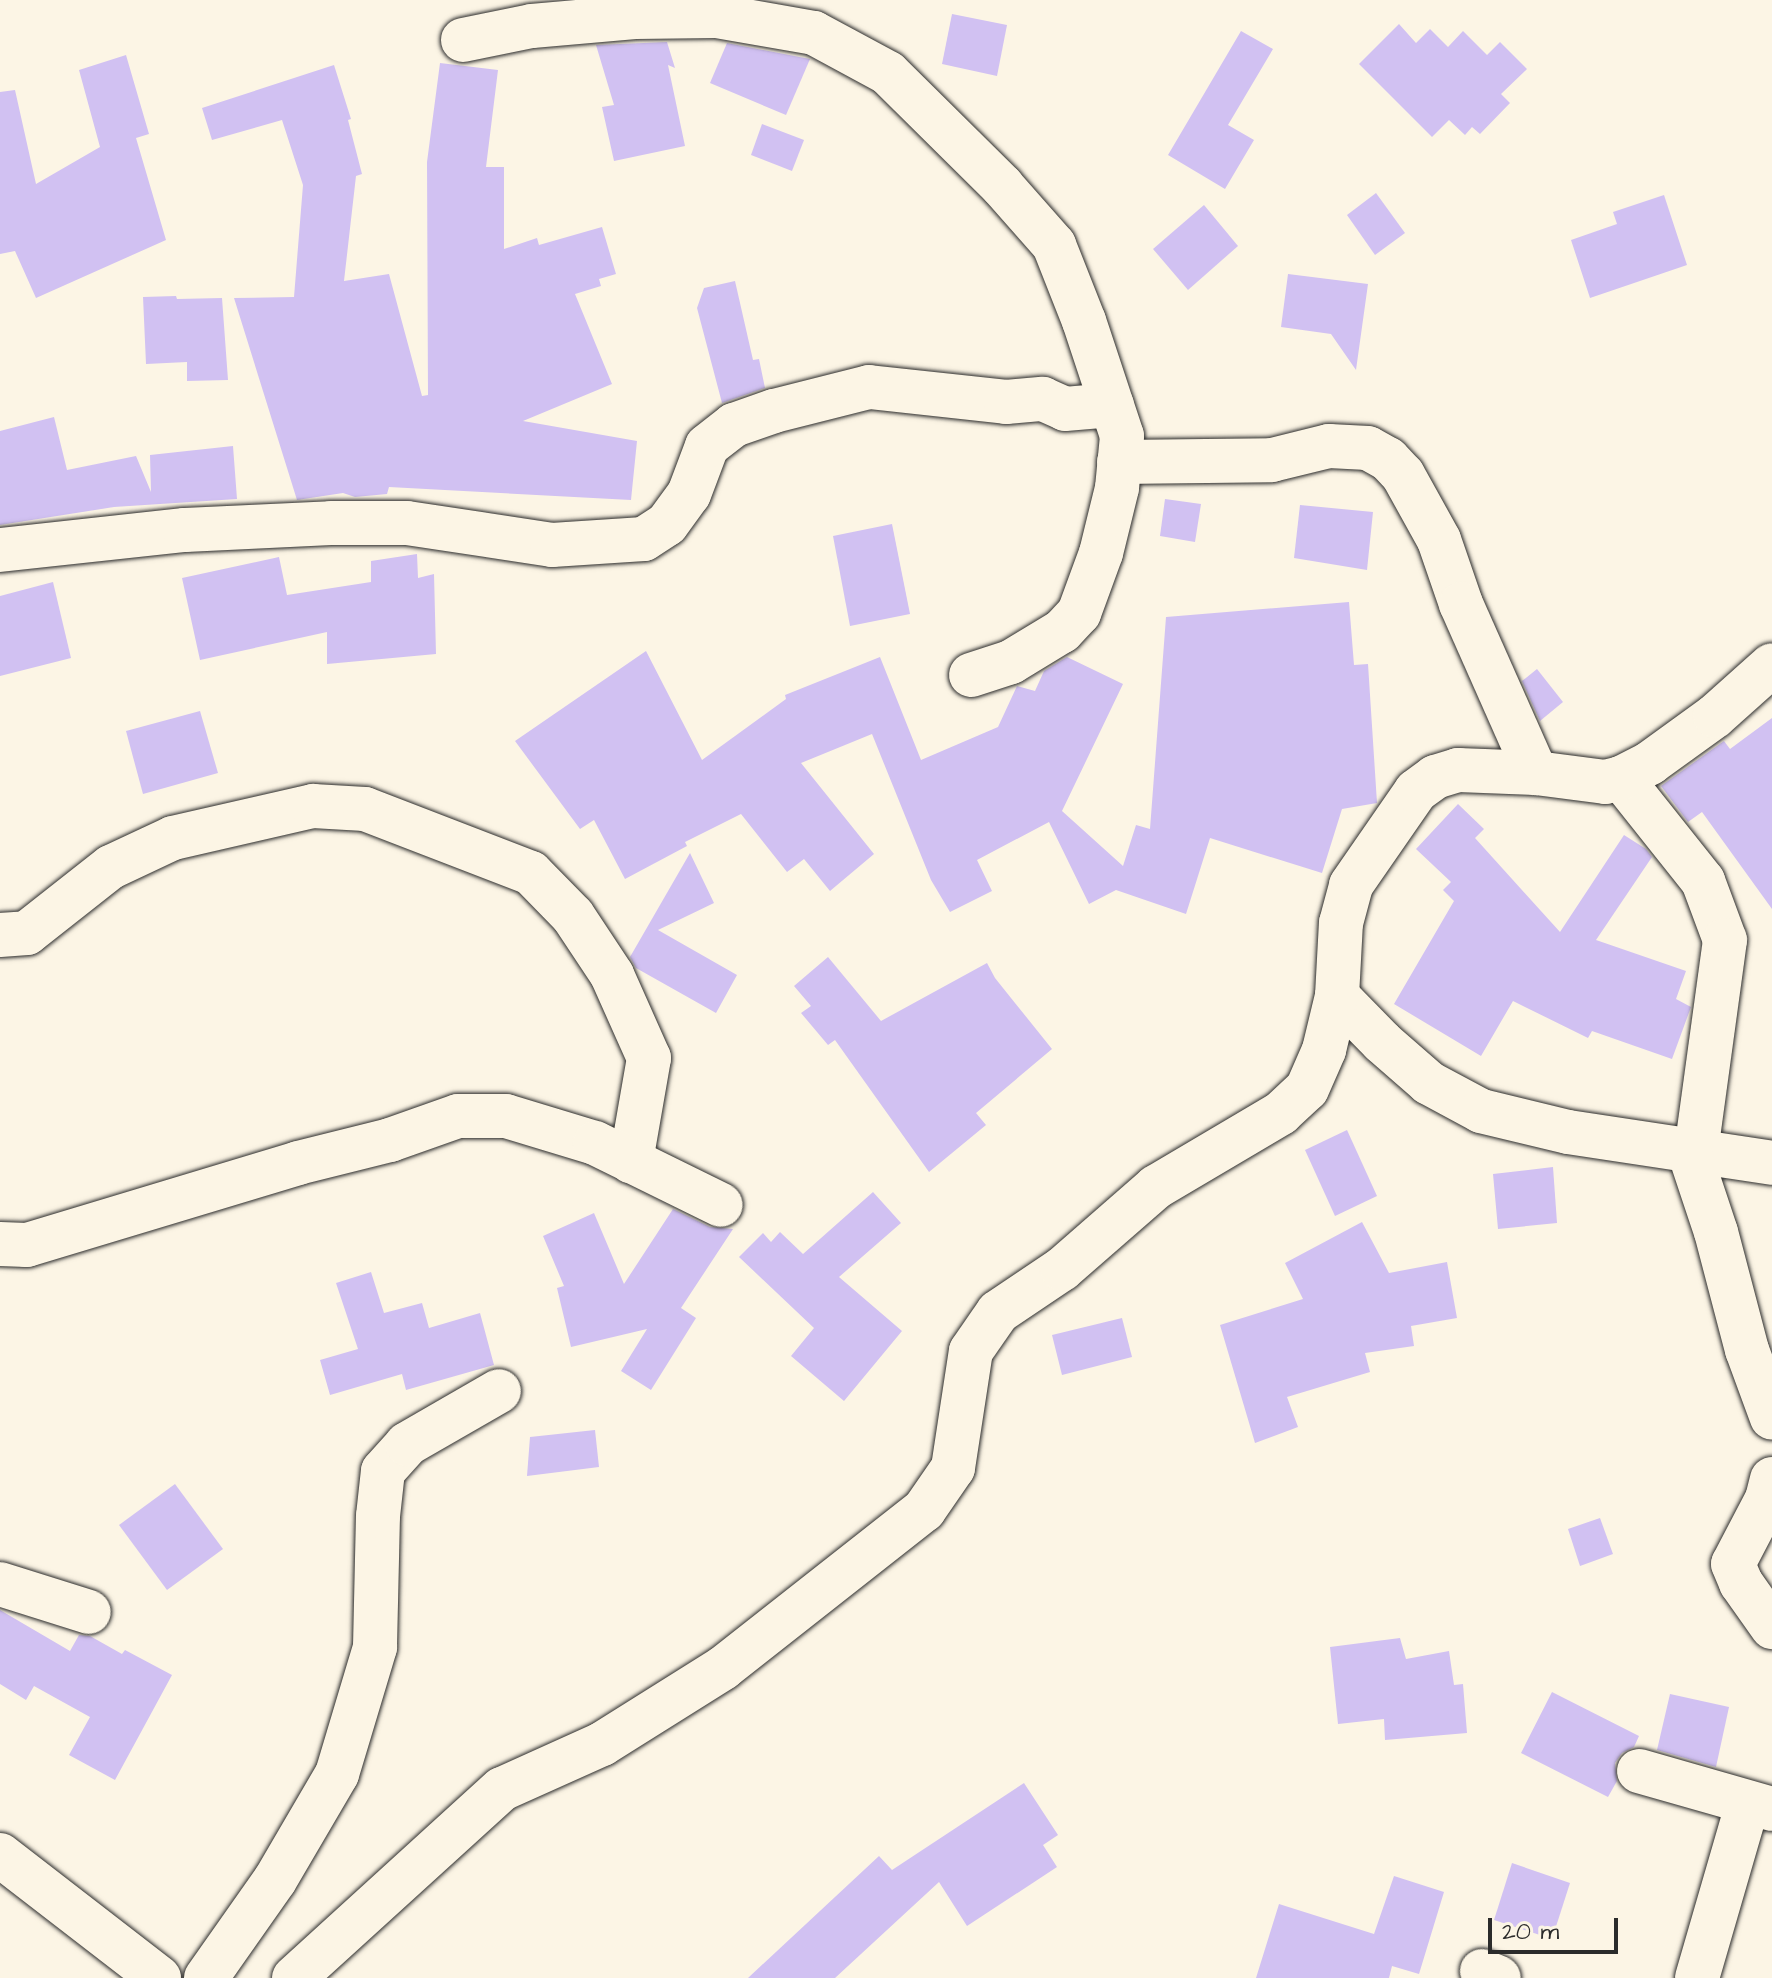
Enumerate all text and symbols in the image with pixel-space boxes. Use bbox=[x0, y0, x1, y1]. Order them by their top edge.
scale bar bbox=[1492, 1902, 1622, 1952]
text: 20 m bbox=[1502, 1915, 1559, 1949]

